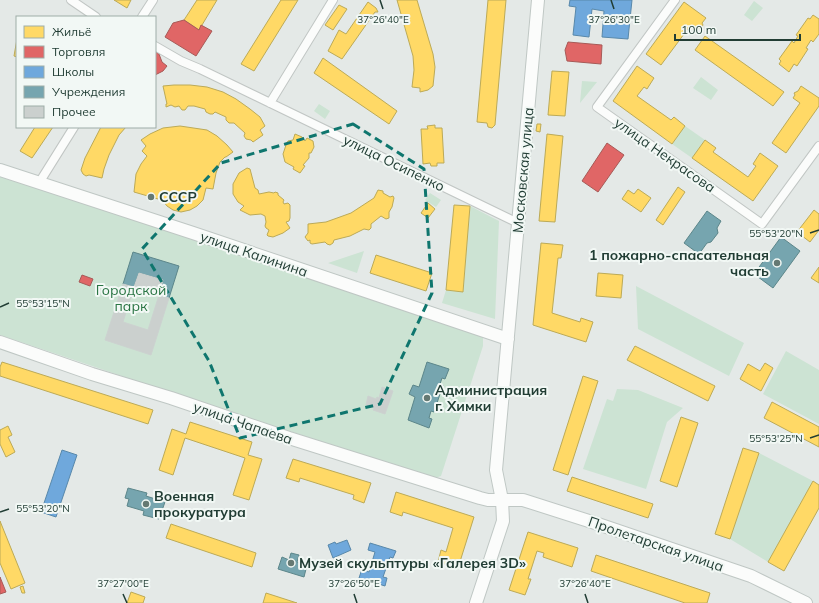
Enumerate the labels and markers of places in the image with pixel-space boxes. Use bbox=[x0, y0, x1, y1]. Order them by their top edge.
place label: СССР bbox=[159, 188, 197, 206]
marker: СССР bbox=[146, 192, 156, 202]
place label: 1 пожарно-спасательная часть bbox=[589, 246, 769, 280]
marker: 1 пожарно-спасательная часть bbox=[772, 258, 782, 268]
place label: Администрация г. Химки bbox=[435, 381, 547, 415]
marker: Администрация г. Химки bbox=[422, 393, 432, 403]
place label: Военная прокуратура bbox=[154, 487, 246, 521]
marker: Военная прокуратура bbox=[141, 499, 151, 509]
place label: Музей скульптуры «Галерея 3D» bbox=[299, 554, 526, 572]
marker: Музей скульптуры «Галерея 3D» bbox=[286, 558, 296, 568]

